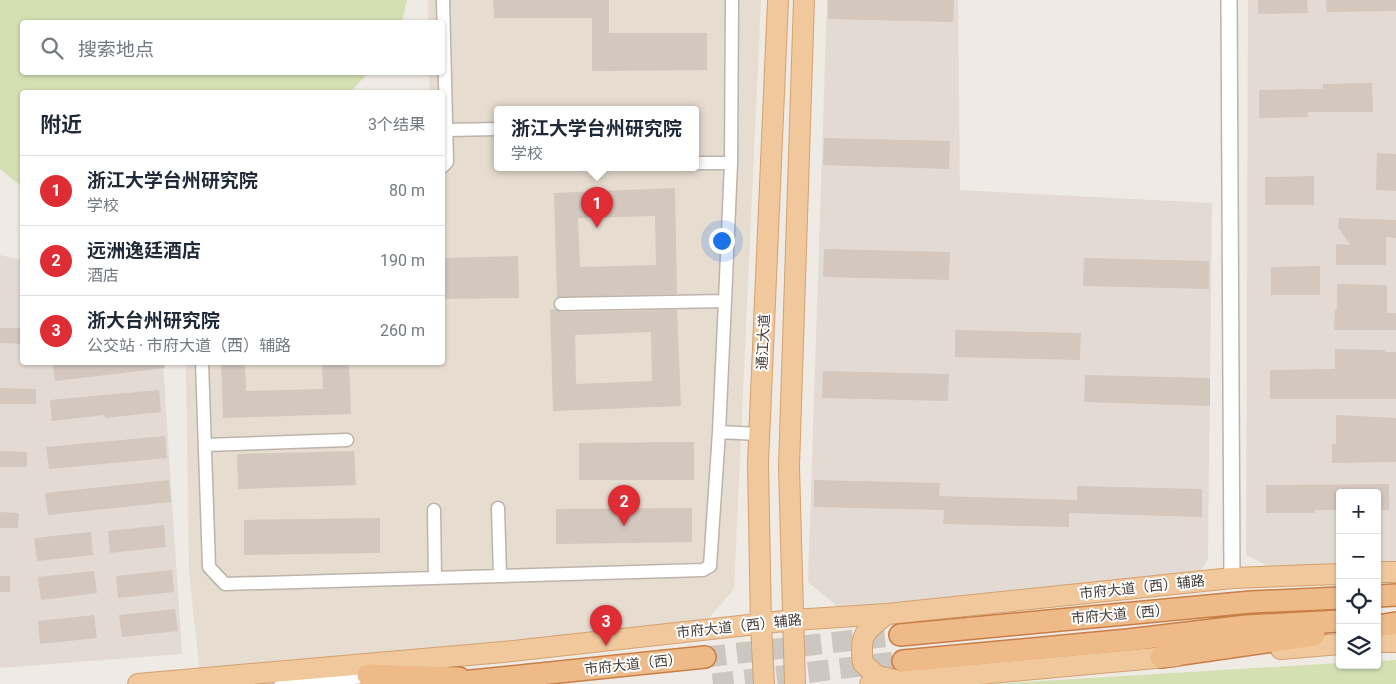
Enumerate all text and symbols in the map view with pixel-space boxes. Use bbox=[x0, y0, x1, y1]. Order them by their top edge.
search box bbox=[20, 20, 445, 75]
icon: search bbox=[38, 34, 66, 62]
text: 搜索地点 bbox=[78, 38, 154, 61]
popup bbox=[494, 106, 699, 171]
text: 附近 bbox=[40, 113, 82, 137]
text: 3个结果 bbox=[368, 115, 425, 134]
text: 浙江大学台州研究院 bbox=[511, 117, 682, 140]
text: 学校 bbox=[511, 144, 543, 163]
text: 浙江大学台州研究院 bbox=[87, 169, 258, 192]
text: 1 bbox=[51, 181, 61, 200]
text: 80 m bbox=[389, 181, 425, 200]
pin: 1 bbox=[581, 187, 613, 228]
text: 学校 bbox=[87, 196, 119, 215]
your location bbox=[709, 228, 735, 254]
text: 远洲逸廷酒店 bbox=[87, 239, 201, 262]
text: 2 bbox=[51, 251, 61, 270]
text: 190 m bbox=[380, 251, 425, 270]
text: 酒店 bbox=[87, 266, 119, 285]
text: 浙大台州研究院 bbox=[87, 309, 220, 332]
street label: 通江大道 bbox=[754, 314, 772, 370]
text: 3 bbox=[51, 321, 61, 340]
text: 260 m bbox=[380, 321, 425, 340]
text: 公交站 · 市府大道（西）辅路 bbox=[87, 336, 291, 355]
pin: 2 bbox=[608, 485, 640, 526]
map controls bbox=[1336, 489, 1381, 669]
button: + bbox=[1336, 489, 1381, 534]
button: − bbox=[1336, 534, 1381, 579]
street label: 市府大道（西）辅路 bbox=[1079, 572, 1205, 602]
button: locate bbox=[1336, 579, 1381, 624]
street label: 市府大道（西） bbox=[1070, 602, 1170, 626]
pin: 3 bbox=[590, 605, 622, 646]
street label: 市府大道（西）辅路 bbox=[676, 611, 802, 641]
button: layers bbox=[1336, 624, 1381, 669]
street label: 市府大道（西） bbox=[583, 651, 683, 677]

